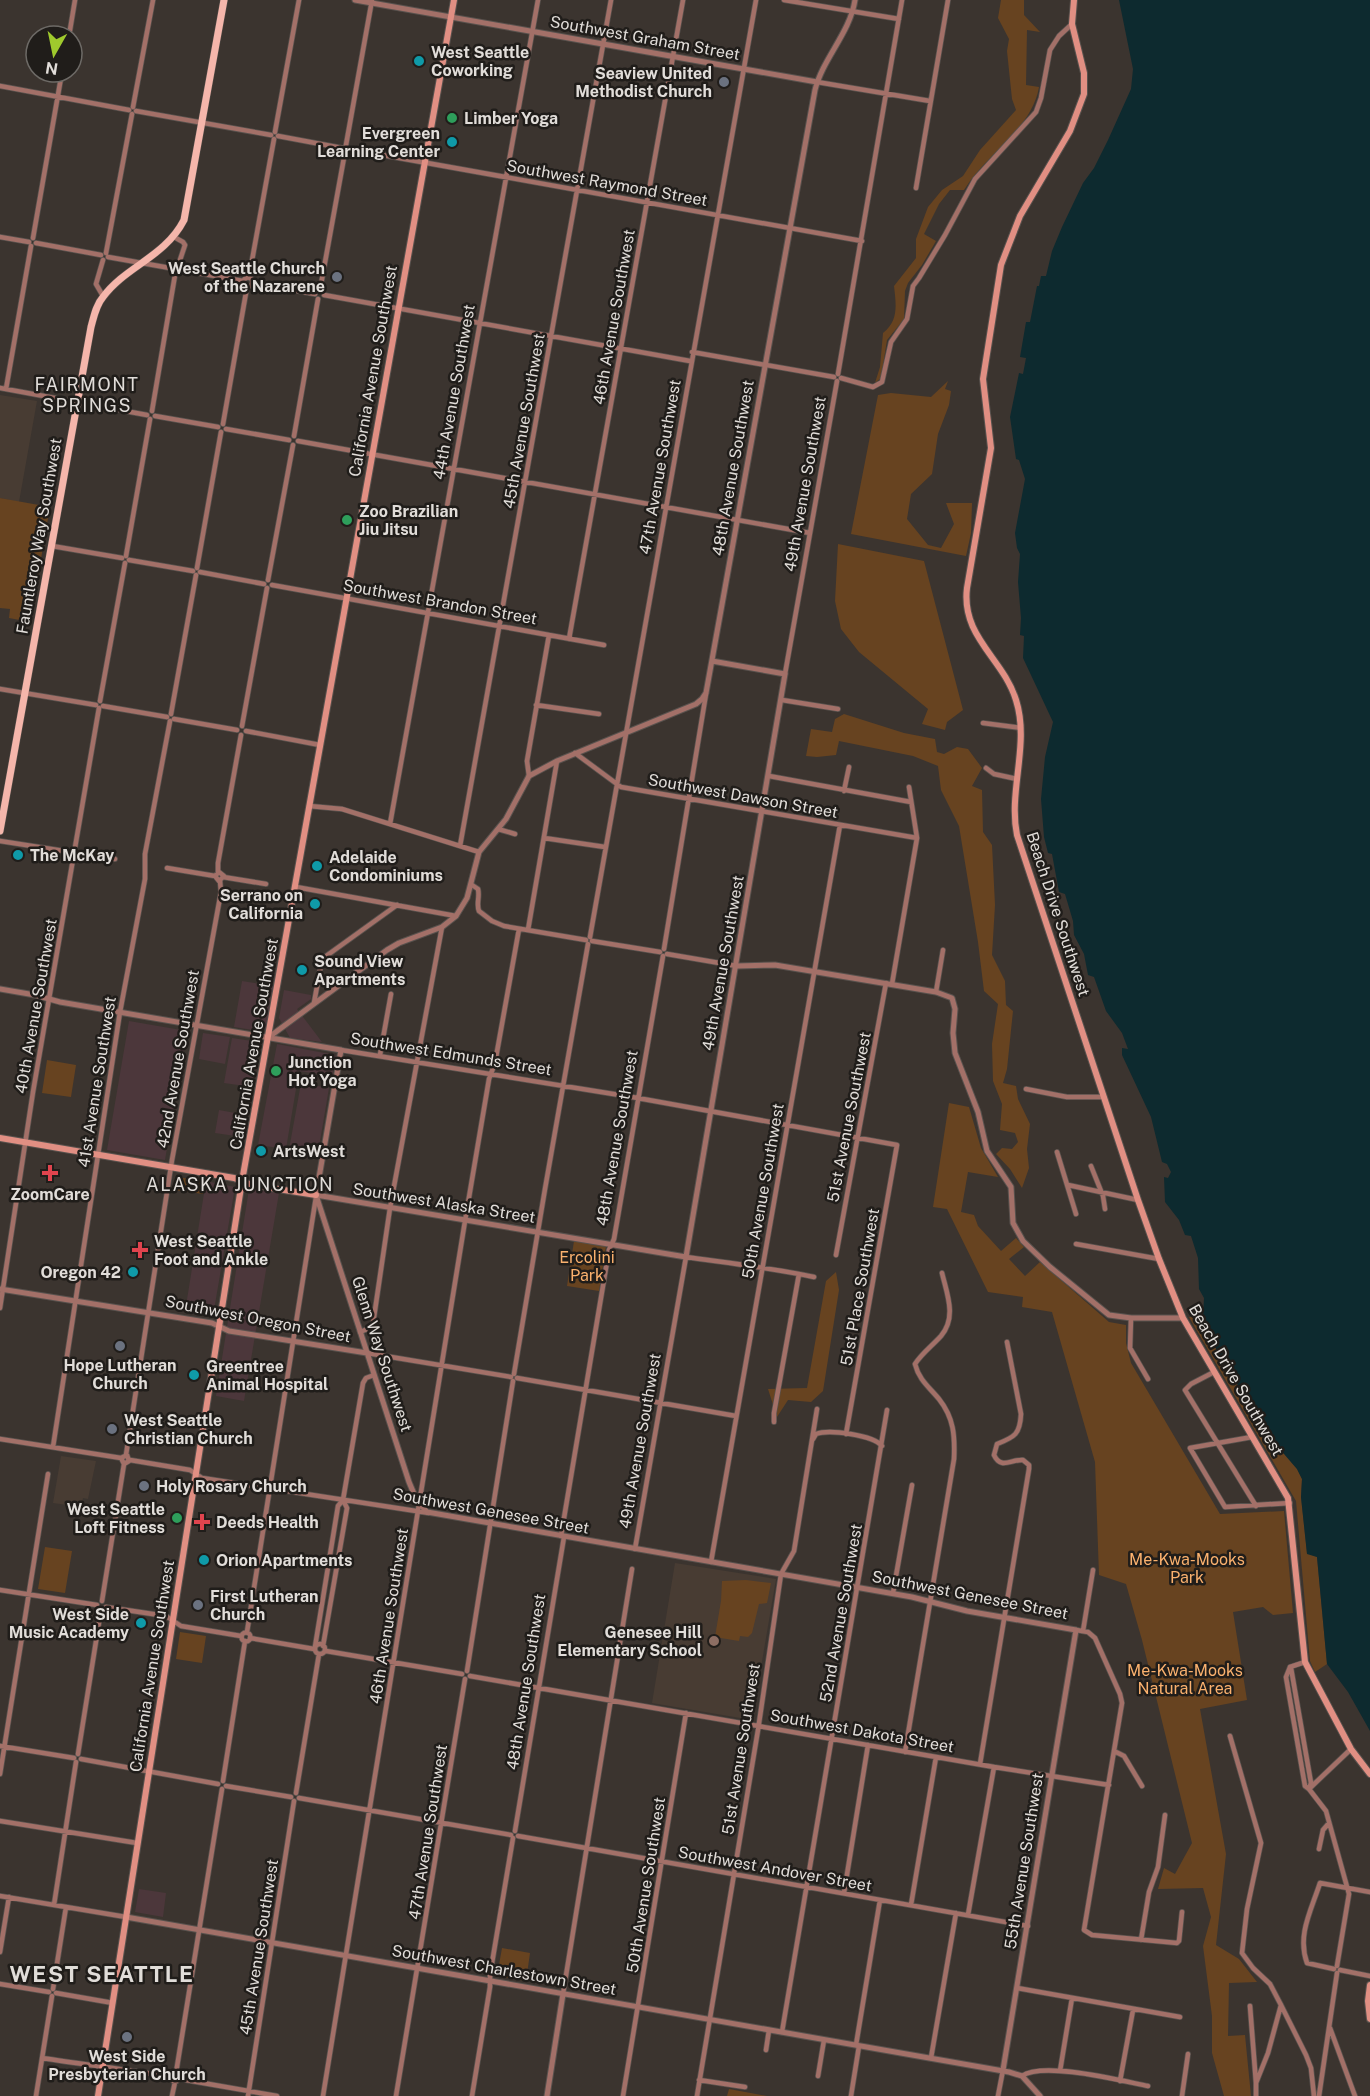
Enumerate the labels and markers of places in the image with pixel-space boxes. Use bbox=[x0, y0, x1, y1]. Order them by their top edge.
place label: West Seattle Coworking bbox=[431, 43, 529, 80]
marker: West Seattle Coworking bbox=[412, 54, 426, 68]
place label: Seaview United Methodist Church bbox=[575, 64, 712, 101]
marker: Seaview United Methodist Church bbox=[717, 75, 731, 89]
place label: Limber Yoga bbox=[464, 109, 558, 128]
marker: Limber Yoga bbox=[445, 111, 459, 125]
place label: Evergreen Learning Center bbox=[317, 124, 440, 161]
marker: Evergreen Learning Center bbox=[445, 135, 459, 149]
place label: West Seattle Church of the Nazarene bbox=[168, 259, 325, 296]
marker: West Seattle Church of the Nazarene bbox=[330, 270, 344, 284]
place label: Zoo Brazilian Jiu Jitsu bbox=[359, 502, 458, 539]
marker: Zoo Brazilian Jiu Jitsu bbox=[340, 513, 354, 527]
place label: The McKay bbox=[30, 846, 114, 865]
marker: The McKay bbox=[11, 848, 25, 862]
place label: Adelaide Condominiums bbox=[329, 848, 443, 885]
marker: Adelaide Condominiums bbox=[310, 859, 324, 873]
place label: Serrano on California bbox=[220, 886, 303, 923]
marker: Serrano on California bbox=[308, 897, 322, 911]
place label: Sound View Apartments bbox=[314, 952, 405, 989]
marker: Sound View Apartments bbox=[295, 963, 309, 977]
place label: Junction Hot Yoga bbox=[288, 1053, 356, 1090]
marker: Junction Hot Yoga bbox=[269, 1064, 283, 1078]
place label: ArtsWest bbox=[273, 1142, 345, 1161]
marker: ArtsWest bbox=[254, 1144, 268, 1158]
marker: ZoomCare bbox=[41, 1164, 59, 1182]
place label: ZoomCare bbox=[10, 1185, 90, 1204]
place label: West Seattle Foot and Ankle bbox=[154, 1232, 268, 1269]
marker: West Seattle Foot and Ankle bbox=[131, 1241, 149, 1259]
place label: Oregon 42 bbox=[41, 1263, 121, 1282]
marker: Oregon 42 bbox=[126, 1265, 140, 1279]
marker: Hope Lutheran Church bbox=[113, 1339, 127, 1353]
place label: Hope Lutheran Church bbox=[63, 1356, 177, 1393]
place label: Greentree Animal Hospital bbox=[206, 1357, 328, 1394]
marker: Greentree Animal Hospital bbox=[187, 1368, 201, 1382]
place label: West Seattle Christian Church bbox=[124, 1411, 253, 1448]
marker: West Seattle Christian Church bbox=[105, 1422, 119, 1436]
place label: Holy Rosary Church bbox=[156, 1477, 307, 1496]
marker: Holy Rosary Church bbox=[137, 1479, 151, 1493]
place label: West Seattle Loft Fitness bbox=[67, 1500, 165, 1537]
marker: West Seattle Loft Fitness bbox=[170, 1511, 184, 1525]
marker: Deeds Health bbox=[193, 1513, 211, 1531]
place label: Deeds Health bbox=[216, 1513, 319, 1532]
place label: Orion Apartments bbox=[216, 1551, 352, 1570]
marker: Orion Apartments bbox=[197, 1553, 211, 1567]
place label: First Lutheran Church bbox=[210, 1587, 319, 1624]
marker: First Lutheran Church bbox=[191, 1598, 205, 1612]
place label: West Side Music Academy bbox=[9, 1605, 129, 1642]
marker: West Side Music Academy bbox=[134, 1616, 148, 1630]
place label: Genesee Hill Elementary School bbox=[557, 1623, 702, 1660]
marker: Genesee Hill Elementary School bbox=[707, 1634, 721, 1648]
marker: West Side Presbyterian Church bbox=[120, 2030, 134, 2044]
place label: West Side Presbyterian Church bbox=[48, 2047, 206, 2084]

